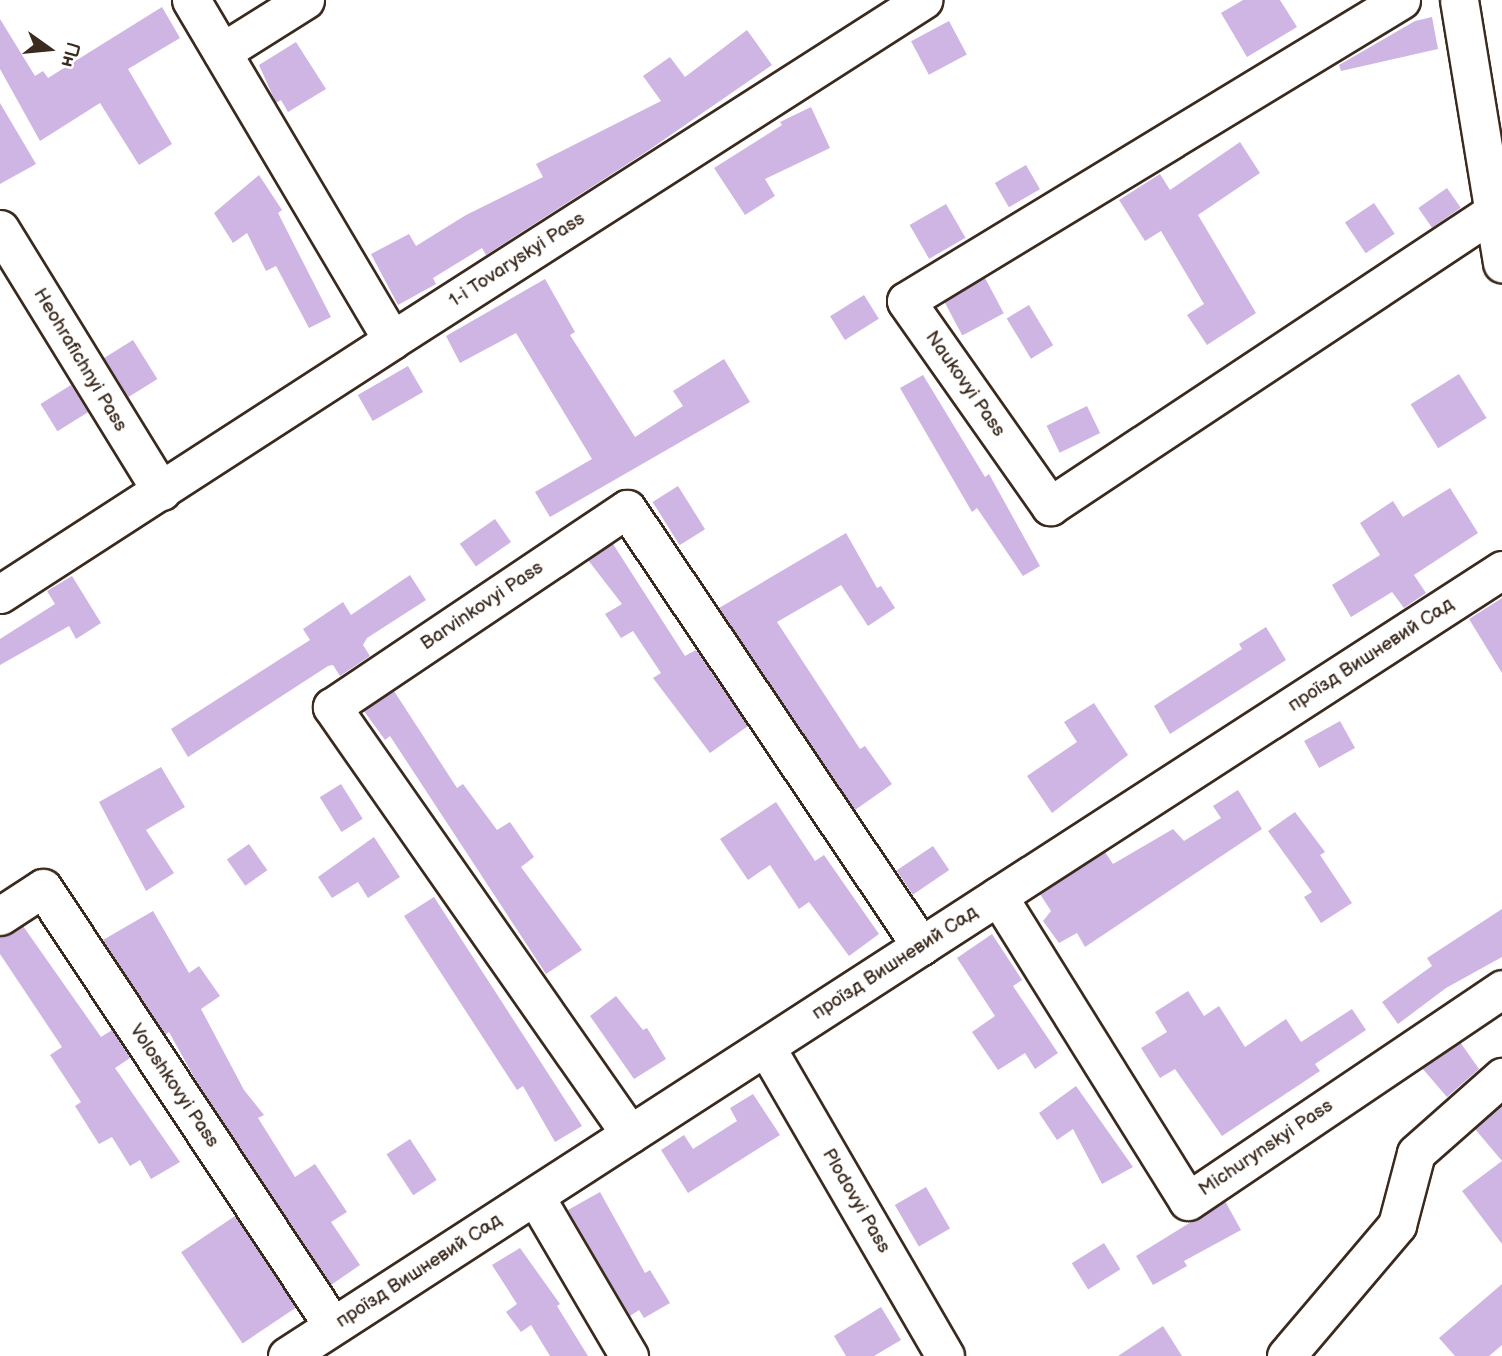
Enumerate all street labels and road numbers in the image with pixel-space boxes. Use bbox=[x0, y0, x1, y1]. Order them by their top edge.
street label: 1-i Tovaryskyi Pass bbox=[445, 207, 589, 313]
street label: Heohrafichnyi Pass bbox=[28, 284, 132, 436]
street label: Naukovyi Pass bbox=[920, 327, 1010, 441]
street label: Barvinkovyi Pass bbox=[416, 557, 548, 655]
street label: проїзд Вишневий Сад bbox=[1284, 593, 1458, 717]
street label: проїзд Вишневий Сад bbox=[808, 901, 982, 1025]
street label: Voloshkovyi Pass bbox=[124, 1020, 224, 1152]
street label: Michurynskyi Pass bbox=[1195, 1095, 1337, 1201]
street label: Plodovyi Pass bbox=[817, 1145, 895, 1257]
street label: проїзд Вишневий Сад bbox=[332, 1209, 506, 1333]

